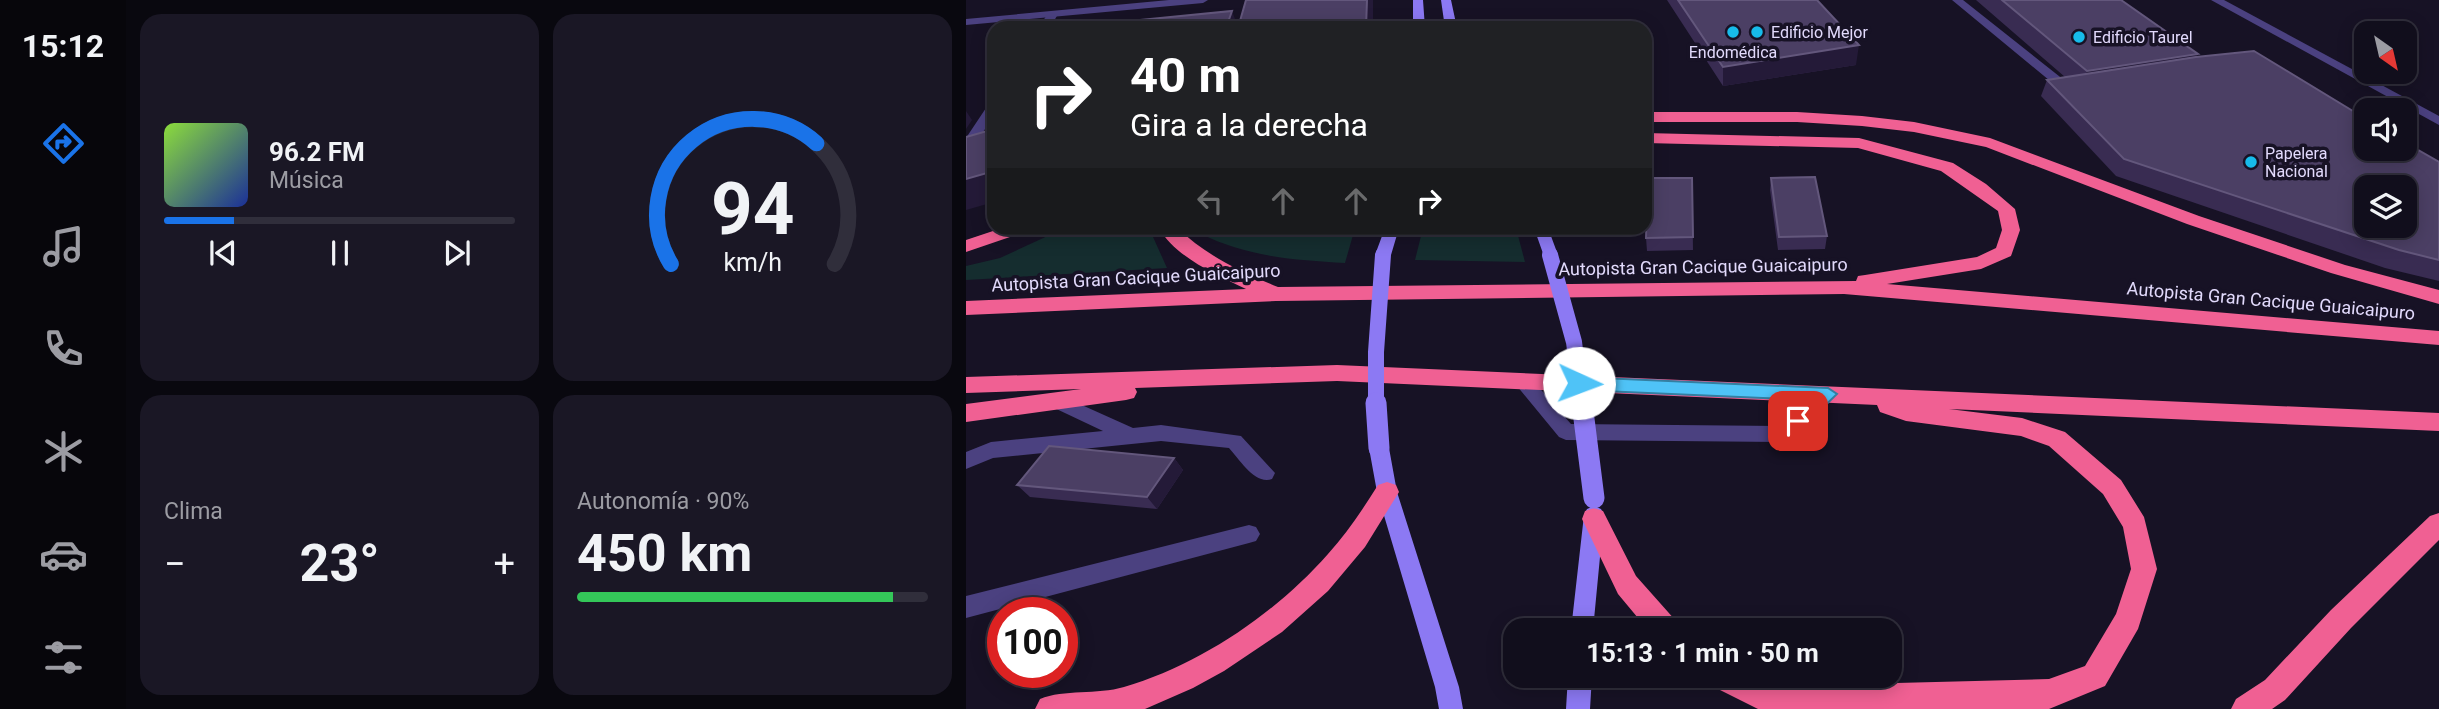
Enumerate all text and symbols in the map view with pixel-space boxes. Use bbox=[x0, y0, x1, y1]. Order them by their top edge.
north arrow bbox=[2354, 21, 2417, 84]
map controls bbox=[2354, 21, 2417, 238]
place label: Edificio Mejor bbox=[1771, 23, 1868, 42]
marker: Endomédica bbox=[1725, 24, 1741, 40]
marker: Edificio Mejor bbox=[1749, 24, 1765, 40]
text: 15:12 bbox=[22, 27, 104, 65]
place label: Edificio Taurel bbox=[2093, 28, 2193, 47]
marker: Edificio Taurel bbox=[2071, 29, 2087, 45]
place label: Endomédica bbox=[1689, 43, 1777, 62]
text: 40 m bbox=[1130, 47, 1241, 104]
icon: right bbox=[1015, 49, 1106, 140]
button: sound bbox=[2354, 98, 2417, 161]
text: Gira a la derecha bbox=[1130, 106, 1368, 144]
icon: directions bbox=[39, 119, 88, 168]
text: 96.2 FM bbox=[269, 137, 365, 167]
place label: Papelera Nacional bbox=[2265, 144, 2328, 181]
marker: Papelera Nacional bbox=[2243, 154, 2259, 170]
text: 94 bbox=[711, 166, 794, 252]
text: Música bbox=[269, 167, 344, 194]
button: layers bbox=[2354, 175, 2417, 238]
icon: left bbox=[1191, 182, 1229, 220]
icon: ahead bbox=[1264, 182, 1302, 220]
icon: ahead bbox=[1337, 182, 1375, 220]
icon: right bbox=[1410, 182, 1448, 220]
icon: music bbox=[39, 222, 88, 271]
icon: previous bbox=[204, 234, 242, 272]
icon: pause bbox=[321, 234, 359, 272]
icon: next bbox=[438, 234, 476, 272]
text: km/h bbox=[723, 248, 782, 277]
street label: Autopista Gran Cacique Guaicaipuro bbox=[1558, 253, 1848, 280]
street label: Autopista Gran Cacique Guaicaipuro bbox=[991, 259, 1281, 296]
street label: Autopista Gran Cacique Guaicaipuro bbox=[2126, 277, 2416, 324]
icon: phone bbox=[39, 324, 88, 373]
position arrow bbox=[1542, 346, 1616, 420]
pin bbox=[1768, 391, 1828, 451]
icon: arrive bbox=[1779, 402, 1817, 440]
icon: climate bbox=[39, 427, 88, 476]
text: Autonomía · 90% bbox=[577, 488, 749, 515]
text: Clima bbox=[164, 498, 223, 525]
text: 450 km bbox=[577, 523, 752, 584]
icon: car bbox=[39, 530, 88, 579]
text: 23° bbox=[300, 533, 380, 594]
text: − bbox=[164, 542, 186, 586]
text: + bbox=[493, 542, 515, 586]
speed limit sign: 100 bbox=[987, 597, 1078, 688]
icon: filters bbox=[39, 633, 88, 682]
text: 15:13 · 1 min · 50 m bbox=[1586, 638, 1819, 668]

